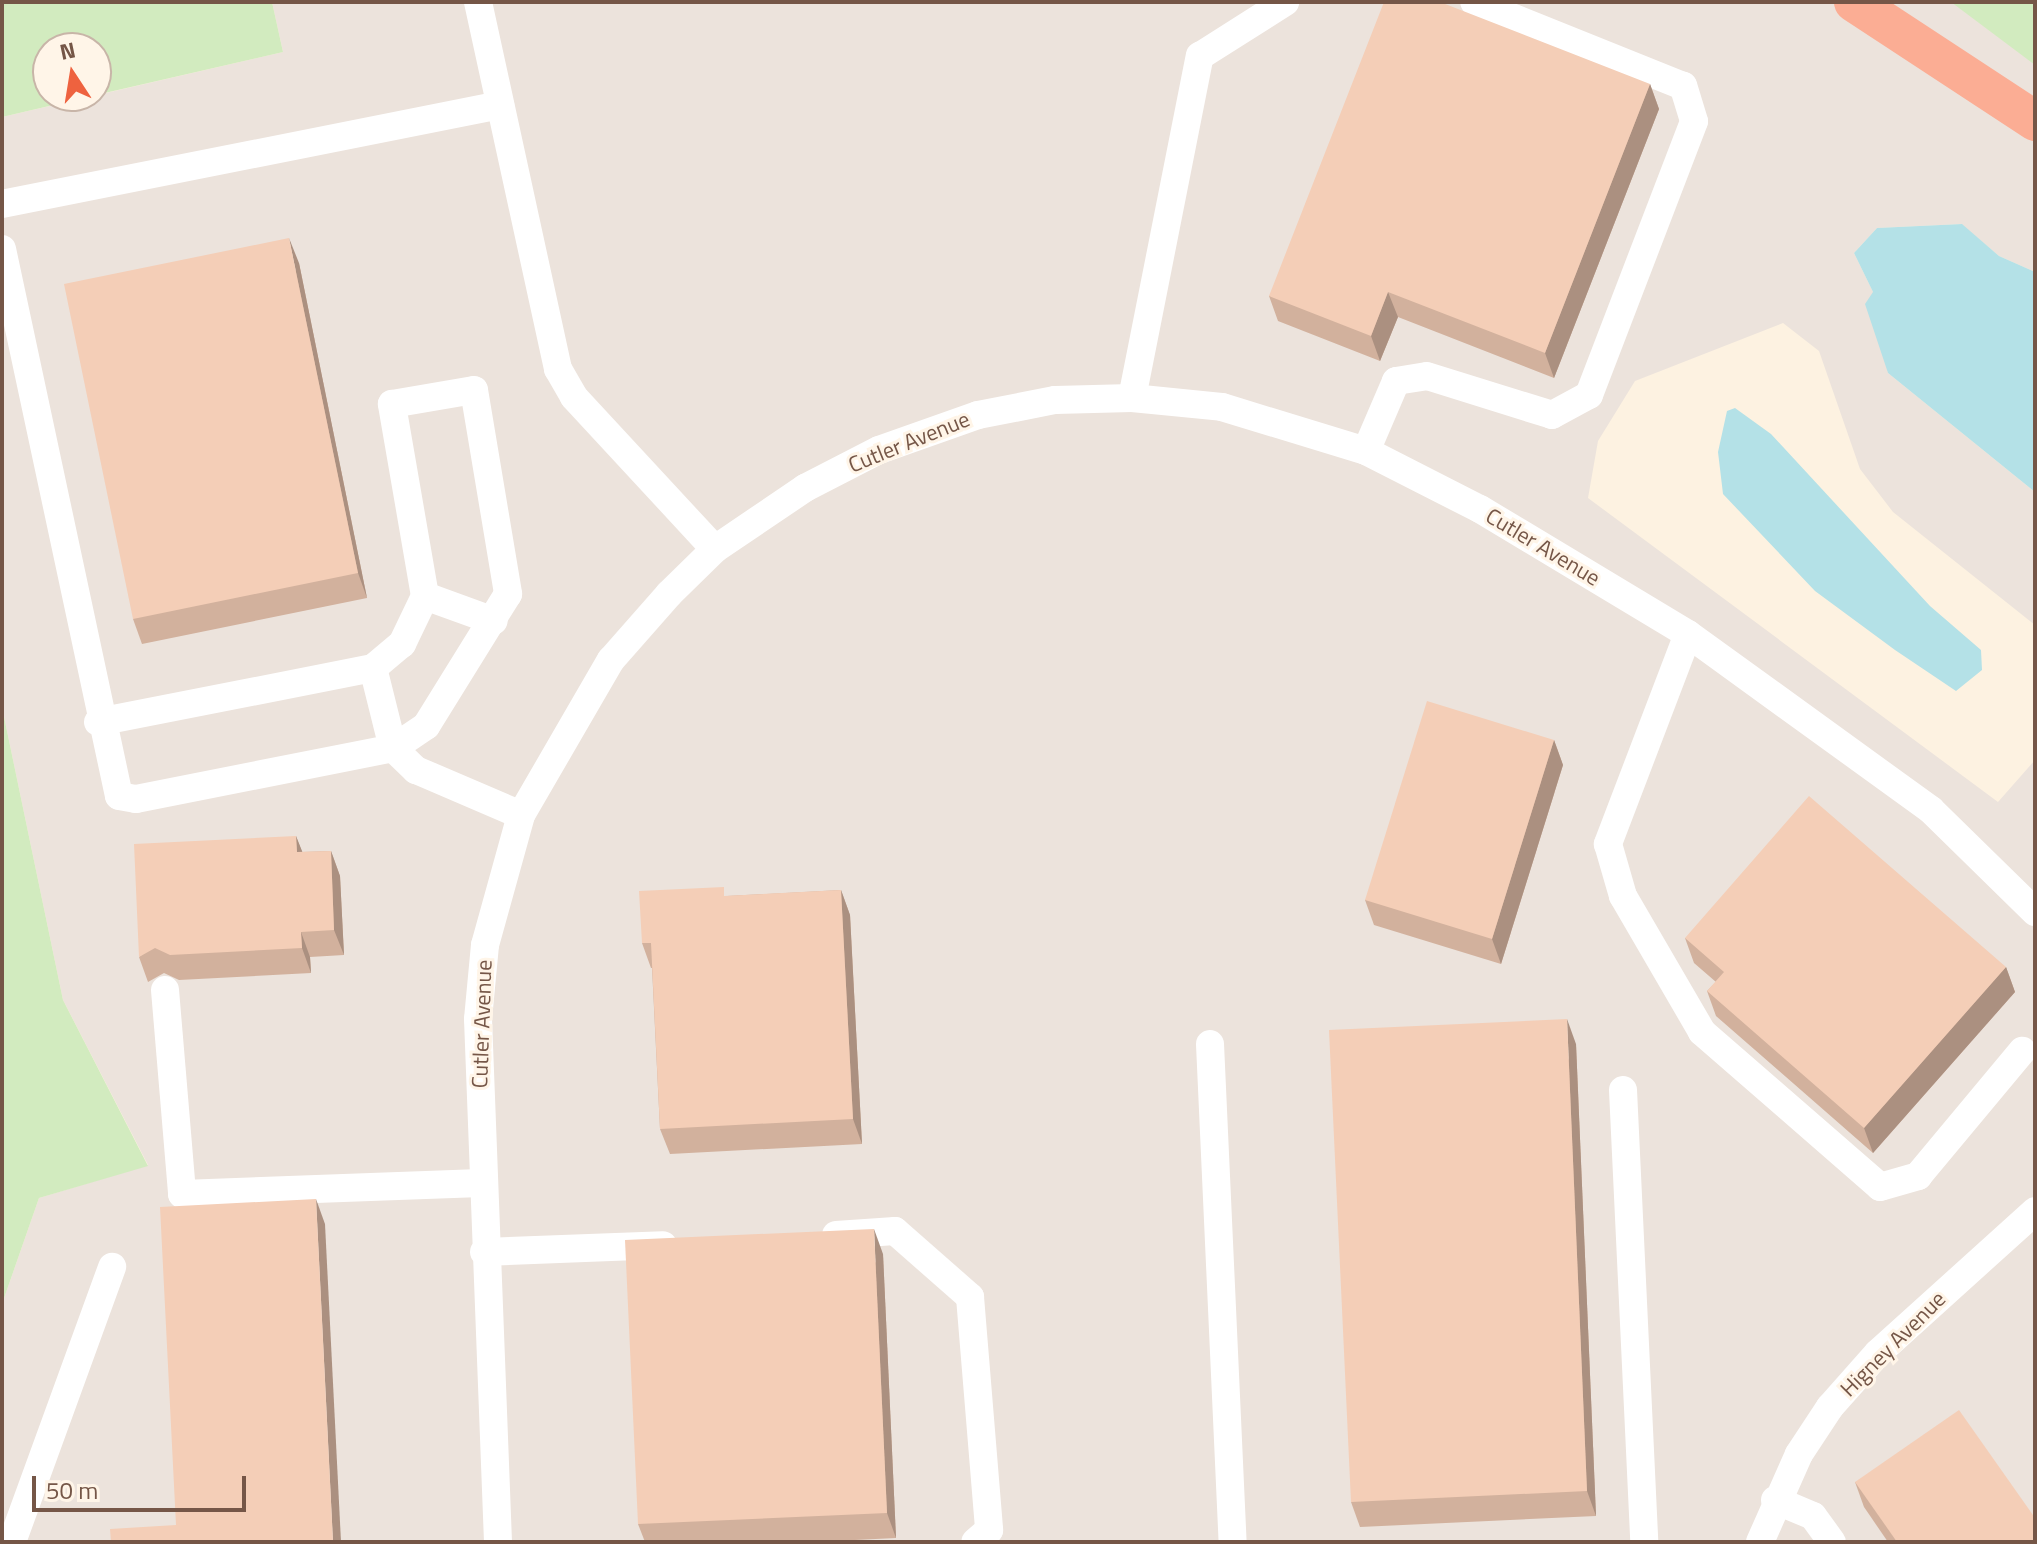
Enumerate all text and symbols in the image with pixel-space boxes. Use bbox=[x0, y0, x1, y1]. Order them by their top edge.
north arrow bbox=[32, 32, 112, 112]
text: N bbox=[56, 32, 78, 69]
street label: Cutler Avenue bbox=[844, 406, 974, 478]
street label: Cutler Avenue bbox=[1481, 503, 1605, 591]
street label: Cutler Avenue bbox=[467, 959, 497, 1089]
street label: Higney Avenue bbox=[1835, 1286, 1951, 1402]
scale bar bbox=[36, 1460, 250, 1510]
text: 50 m bbox=[46, 1472, 98, 1508]

